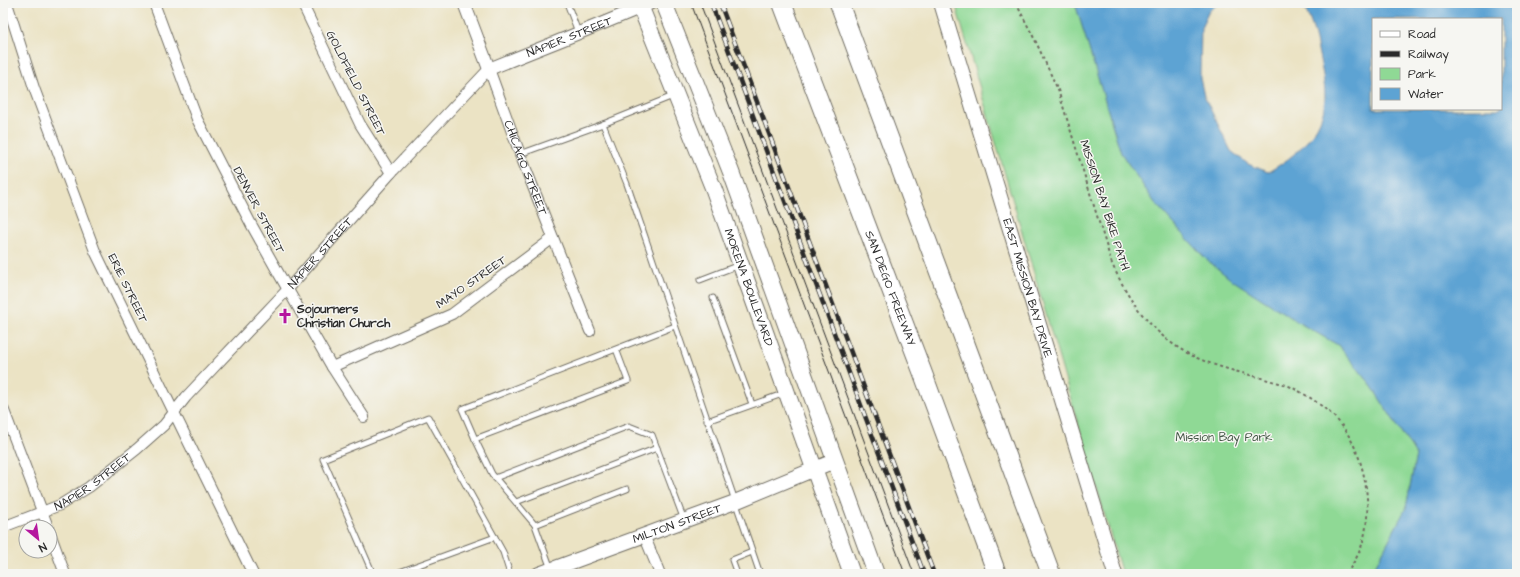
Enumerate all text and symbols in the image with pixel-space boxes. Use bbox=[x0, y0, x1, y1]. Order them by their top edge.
street label: NAPIER STREET bbox=[524, 12, 615, 62]
legend bbox=[1372, 18, 1502, 110]
text: Road bbox=[1408, 26, 1436, 43]
street label: GOLDFIELD STREET bbox=[322, 28, 390, 139]
text: Railway bbox=[1408, 46, 1449, 64]
text: Park bbox=[1408, 66, 1436, 83]
text: Water bbox=[1408, 86, 1444, 103]
street label: CHICAGO STREET bbox=[499, 118, 552, 218]
street label: MISSION BAY BIKE PATH bbox=[1075, 138, 1134, 273]
street label: DENVER STREET bbox=[229, 164, 289, 257]
street label: NAPIER STREET bbox=[284, 213, 357, 293]
street label: EAST MISSION BAY DRIVE bbox=[998, 217, 1057, 360]
street label: MORENA BOULEVARD bbox=[720, 226, 778, 349]
street label: SAN DIEGO FREEWAY bbox=[860, 228, 920, 349]
street label: ERIE STREET bbox=[104, 251, 152, 326]
street label: MAYO STREET bbox=[433, 252, 510, 313]
place label: Sojourners Christian Church bbox=[296, 301, 391, 332]
church icon: Sojourners Christian Church bbox=[276, 307, 294, 325]
park label: Mission Bay Park bbox=[1176, 429, 1273, 447]
street label: NAPIER STREET bbox=[52, 449, 135, 515]
street label: MILTON STREET bbox=[630, 500, 724, 548]
north arrow bbox=[18, 519, 58, 559]
text: N bbox=[36, 539, 49, 556]

